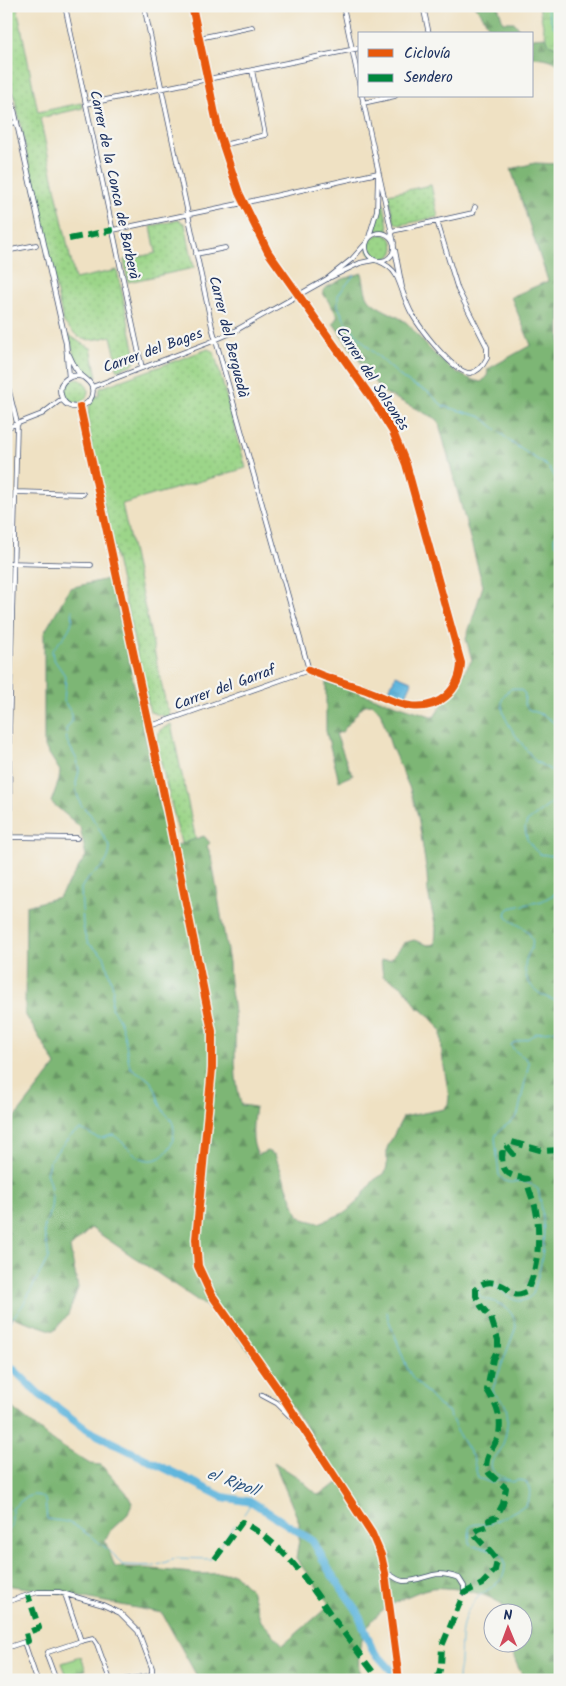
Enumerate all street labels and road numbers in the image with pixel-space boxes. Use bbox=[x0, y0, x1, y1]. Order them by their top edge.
street label: Carrer de la Conca de Barberà bbox=[82, 88, 146, 282]
street label: Carrer del Berguedà bbox=[201, 274, 255, 400]
street label: Carrer del Bages bbox=[100, 322, 207, 380]
street label: Carrer del Solsonès bbox=[329, 322, 415, 436]
street label: Carrer del Garraf bbox=[171, 658, 280, 717]

